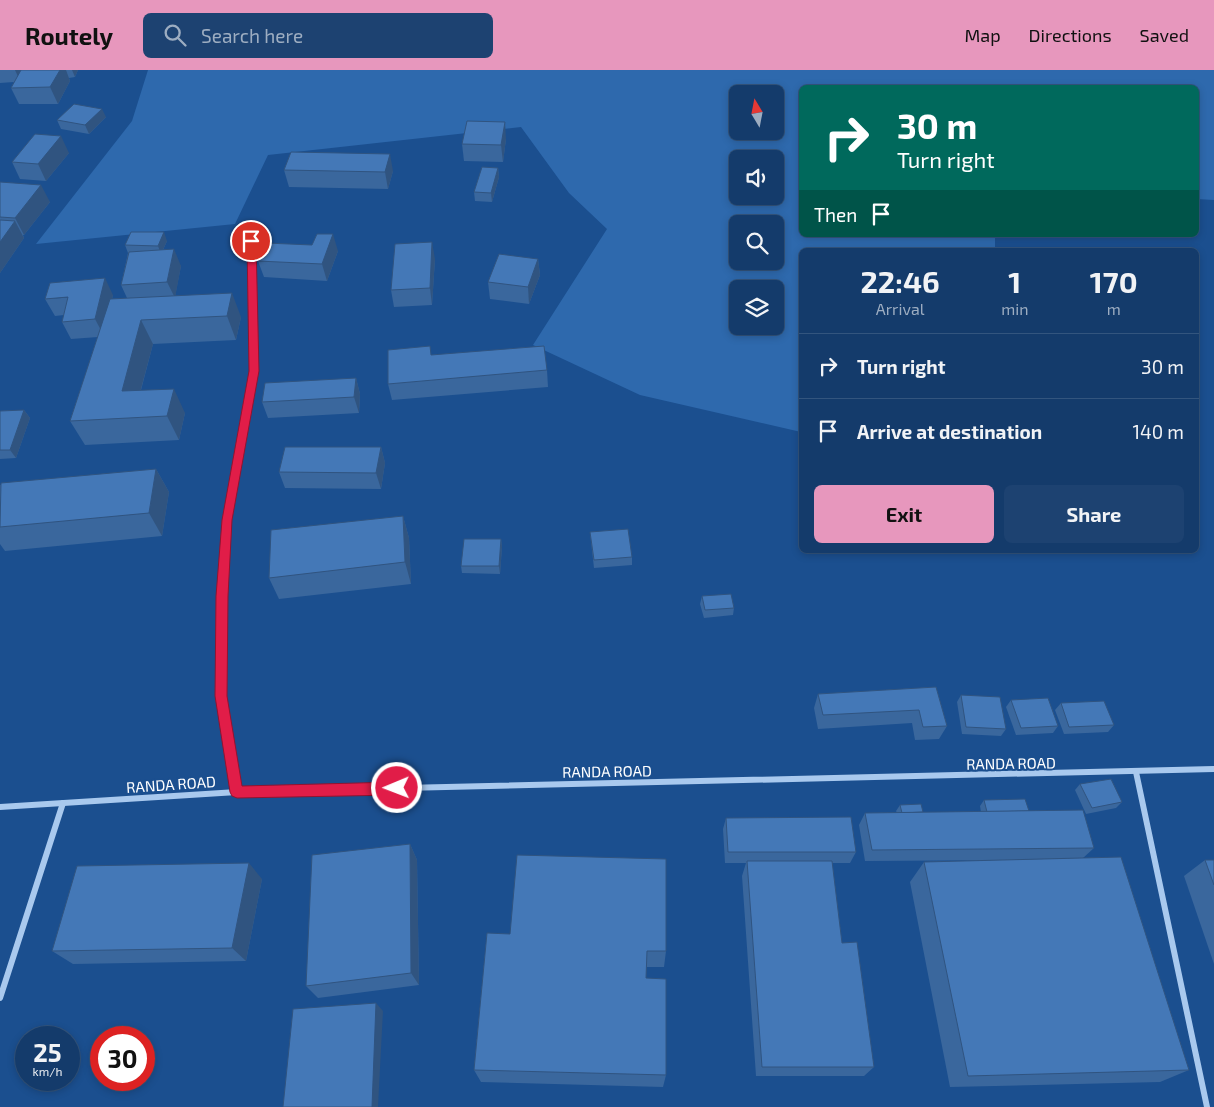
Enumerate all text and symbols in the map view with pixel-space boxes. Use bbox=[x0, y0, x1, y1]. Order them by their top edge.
search box bbox=[143, 13, 493, 58]
text: Routely bbox=[25, 21, 113, 50]
icon: search bbox=[161, 21, 189, 49]
text: Search here bbox=[201, 24, 303, 47]
text: Map bbox=[964, 24, 1001, 46]
text: Directions bbox=[1029, 24, 1112, 46]
text: Saved bbox=[1140, 24, 1189, 46]
north arrow bbox=[729, 85, 784, 140]
map controls bbox=[729, 85, 784, 335]
text: 30 m bbox=[897, 104, 977, 146]
icon: right bbox=[814, 105, 879, 170]
text: Turn right bbox=[897, 146, 995, 172]
button: sound bbox=[729, 150, 784, 205]
icon: arrive bbox=[867, 200, 895, 228]
text: Then bbox=[814, 203, 857, 226]
button: search bbox=[729, 215, 784, 270]
pin bbox=[230, 220, 272, 262]
icon: arrive bbox=[237, 227, 265, 255]
text: 22:46 bbox=[860, 263, 940, 299]
text: 1 bbox=[1008, 263, 1021, 299]
text: 170 bbox=[1090, 263, 1138, 299]
button: layers bbox=[729, 280, 784, 335]
text: Arrival bbox=[876, 299, 924, 318]
text: min bbox=[1001, 299, 1028, 318]
text: m bbox=[1107, 299, 1121, 318]
icon: right bbox=[814, 352, 842, 380]
text: Turn right bbox=[857, 355, 945, 378]
text: 30 m bbox=[1141, 355, 1184, 378]
icon: arrive bbox=[814, 417, 842, 445]
text: Arrive at destination bbox=[857, 420, 1042, 443]
text: 140 m bbox=[1132, 420, 1184, 443]
button: Exit bbox=[814, 485, 994, 543]
button: Share bbox=[1004, 485, 1184, 543]
street label: RANDA ROAD bbox=[966, 753, 1056, 773]
position arrow bbox=[370, 761, 422, 813]
street label: RANDA ROAD bbox=[562, 761, 652, 781]
street label: RANDA ROAD bbox=[126, 772, 217, 796]
speed limit sign: 30 bbox=[90, 1026, 155, 1091]
text: 25 bbox=[33, 1037, 62, 1067]
text: km/h bbox=[33, 1064, 62, 1078]

